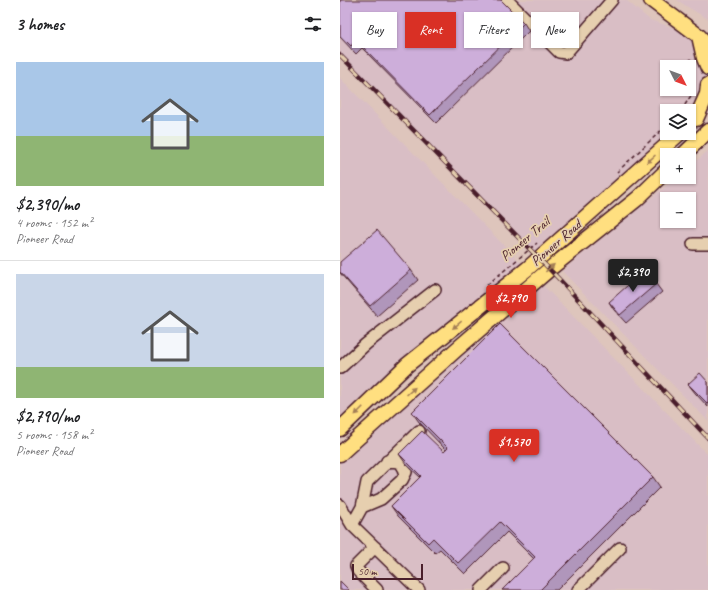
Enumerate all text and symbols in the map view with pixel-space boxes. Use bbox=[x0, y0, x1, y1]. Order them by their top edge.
chip: Buy bbox=[352, 12, 397, 48]
chip: Rent bbox=[405, 12, 456, 48]
chip: Filters bbox=[464, 12, 523, 48]
chip: New bbox=[531, 12, 579, 48]
icon: filters bbox=[302, 13, 324, 35]
text: 3 homes bbox=[16, 14, 64, 35]
north arrow bbox=[660, 60, 696, 96]
map controls bbox=[660, 60, 696, 228]
icon: home bbox=[134, 88, 206, 160]
button: layers bbox=[660, 104, 696, 140]
button: + bbox=[660, 148, 696, 184]
one-way arrow bbox=[646, 154, 656, 164]
button: − bbox=[660, 192, 696, 228]
text: $2,390/mo bbox=[16, 194, 79, 215]
street label: Pioneer Trail bbox=[497, 212, 555, 265]
text: 4 rooms · 152 m² bbox=[16, 215, 92, 231]
street label: Pioneer Road bbox=[527, 215, 587, 270]
text: Pioneer Road bbox=[16, 231, 73, 247]
pin: $2,390 bbox=[600, 259, 666, 293]
one-way arrow bbox=[545, 264, 556, 273]
text: $2,390 bbox=[617, 264, 649, 280]
pin: $2,790 bbox=[478, 285, 544, 319]
text: $2,790 bbox=[495, 290, 527, 306]
icon: home bbox=[134, 300, 206, 372]
one-way arrow bbox=[451, 321, 462, 330]
one-way arrow bbox=[405, 386, 416, 395]
text: $2,790/mo bbox=[16, 406, 79, 427]
one-way arrow bbox=[354, 406, 364, 416]
text: 5 rooms · 158 m² bbox=[16, 427, 92, 443]
pin: $1,570 bbox=[481, 429, 547, 463]
text: $1,570 bbox=[498, 434, 530, 450]
text: Pioneer Road bbox=[16, 443, 73, 459]
scale bar bbox=[352, 562, 423, 581]
text: 50 m bbox=[358, 564, 377, 578]

